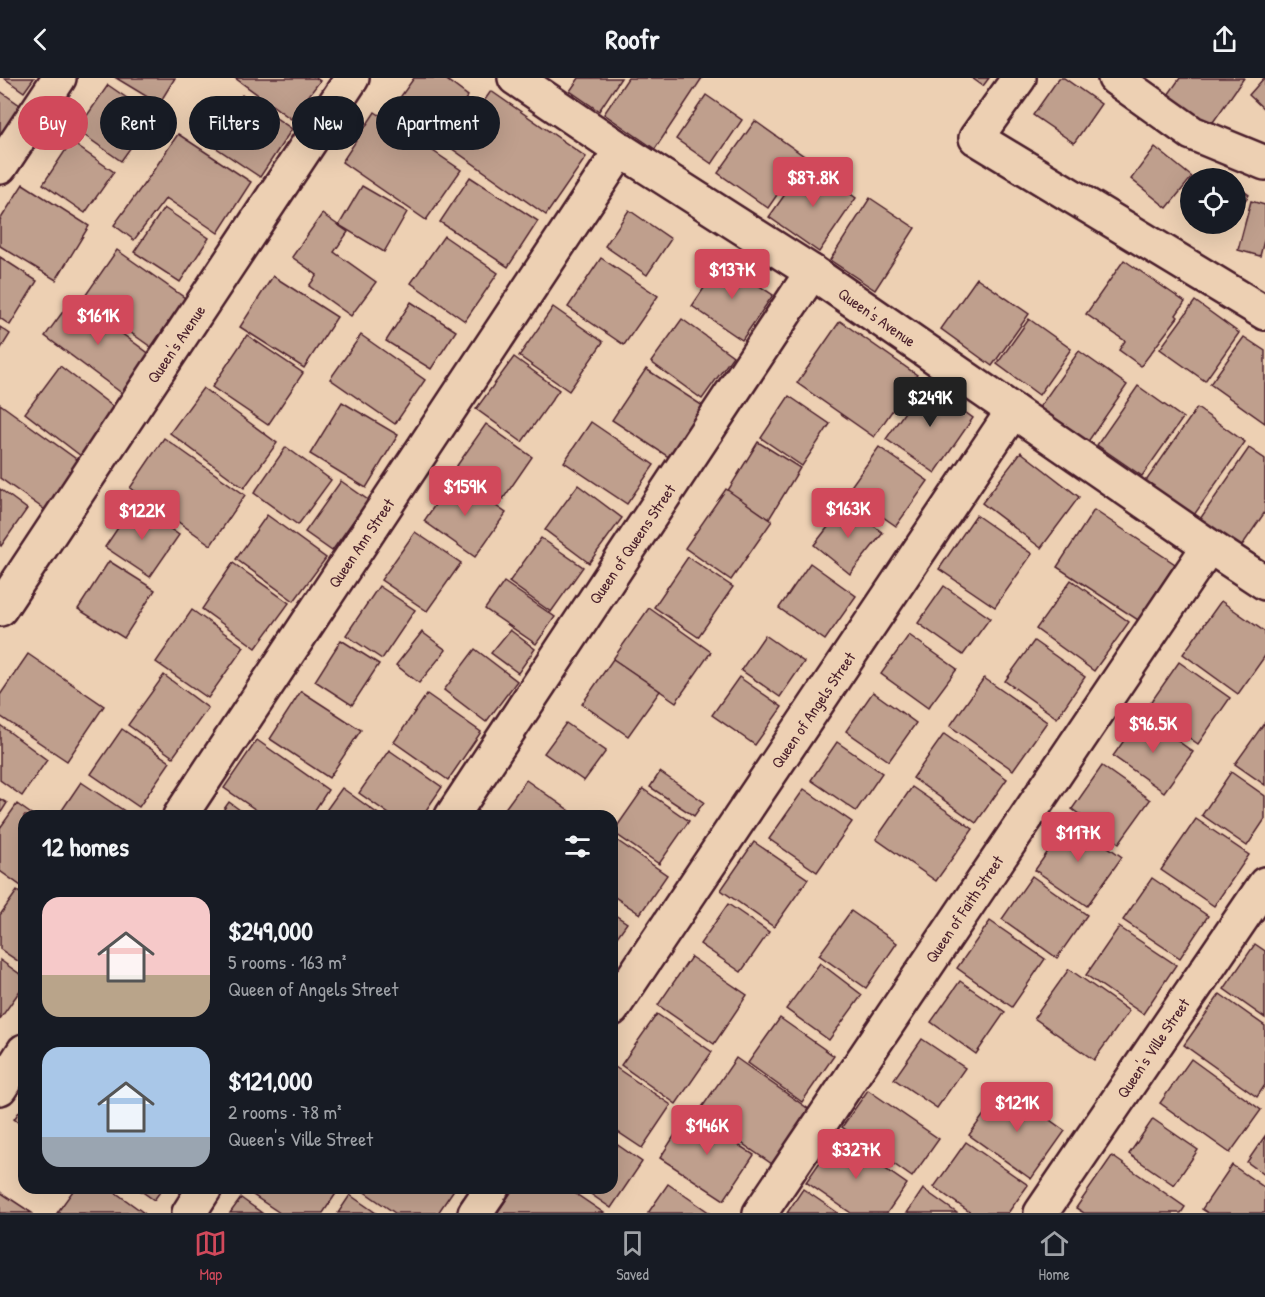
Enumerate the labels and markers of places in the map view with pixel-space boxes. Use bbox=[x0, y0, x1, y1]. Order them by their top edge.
pin: $87.8K bbox=[764, 157, 862, 208]
pin: $137K bbox=[690, 249, 774, 300]
pin: $161K bbox=[56, 295, 140, 346]
pin: $249K bbox=[888, 377, 972, 428]
pin: $159K bbox=[423, 466, 507, 517]
pin: $163K bbox=[806, 488, 890, 539]
pin: $122K bbox=[100, 490, 184, 541]
pin: $96.5K bbox=[1104, 703, 1202, 754]
pin: $117K bbox=[1036, 812, 1120, 863]
pin: $121K bbox=[975, 1082, 1059, 1133]
pin: $146K bbox=[665, 1105, 749, 1156]
pin: $327K bbox=[814, 1129, 898, 1180]

